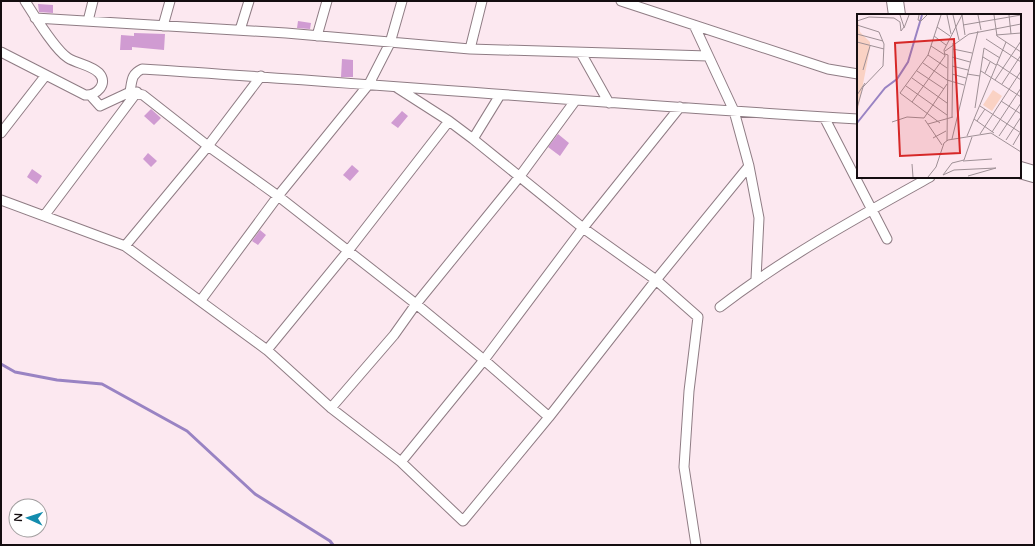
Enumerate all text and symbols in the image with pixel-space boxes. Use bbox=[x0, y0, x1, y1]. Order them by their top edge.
inset map bbox=[857, 14, 1021, 178]
north arrow bbox=[8, 498, 48, 538]
text: N bbox=[12, 513, 25, 522]

